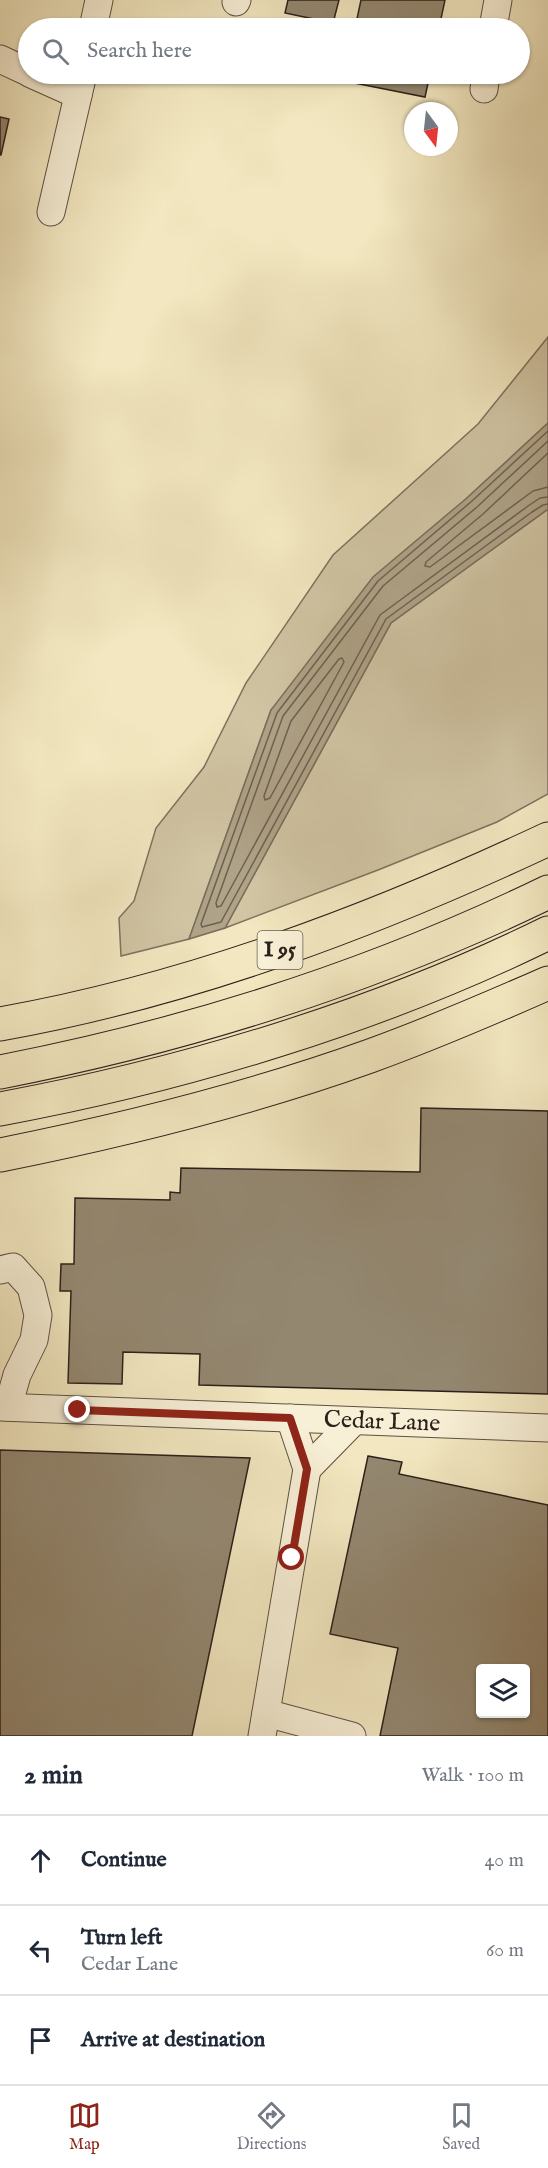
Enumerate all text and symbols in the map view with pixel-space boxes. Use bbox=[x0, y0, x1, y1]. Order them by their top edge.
search box bbox=[18, 18, 530, 84]
icon: search bbox=[39, 35, 72, 68]
text: Search here bbox=[87, 37, 192, 65]
north arrow bbox=[404, 102, 458, 156]
road number: I 95 bbox=[258, 931, 302, 969]
route end bbox=[64, 1396, 90, 1422]
street label: Cedar Lane bbox=[323, 1404, 441, 1440]
route start bbox=[278, 1544, 304, 1570]
map controls bbox=[476, 1664, 530, 1718]
button: layers bbox=[476, 1664, 530, 1718]
text: 2 min bbox=[24, 1759, 83, 1792]
text: Walk · 100 m bbox=[421, 1763, 524, 1788]
icon: ahead bbox=[24, 1844, 57, 1877]
text: Continue bbox=[81, 1846, 167, 1874]
text: 40 m bbox=[485, 1848, 524, 1873]
text: Turn left bbox=[81, 1924, 163, 1952]
icon: left bbox=[24, 1934, 57, 1967]
text: 60 m bbox=[486, 1938, 524, 1963]
text: Cedar Lane bbox=[81, 1952, 178, 1977]
icon: arrive bbox=[24, 2024, 57, 2057]
text: Arrive at destination bbox=[81, 2026, 265, 2054]
tab: Map bbox=[68, 2099, 101, 2155]
tab: Directions bbox=[237, 2099, 306, 2155]
tab: Saved bbox=[442, 2099, 480, 2155]

